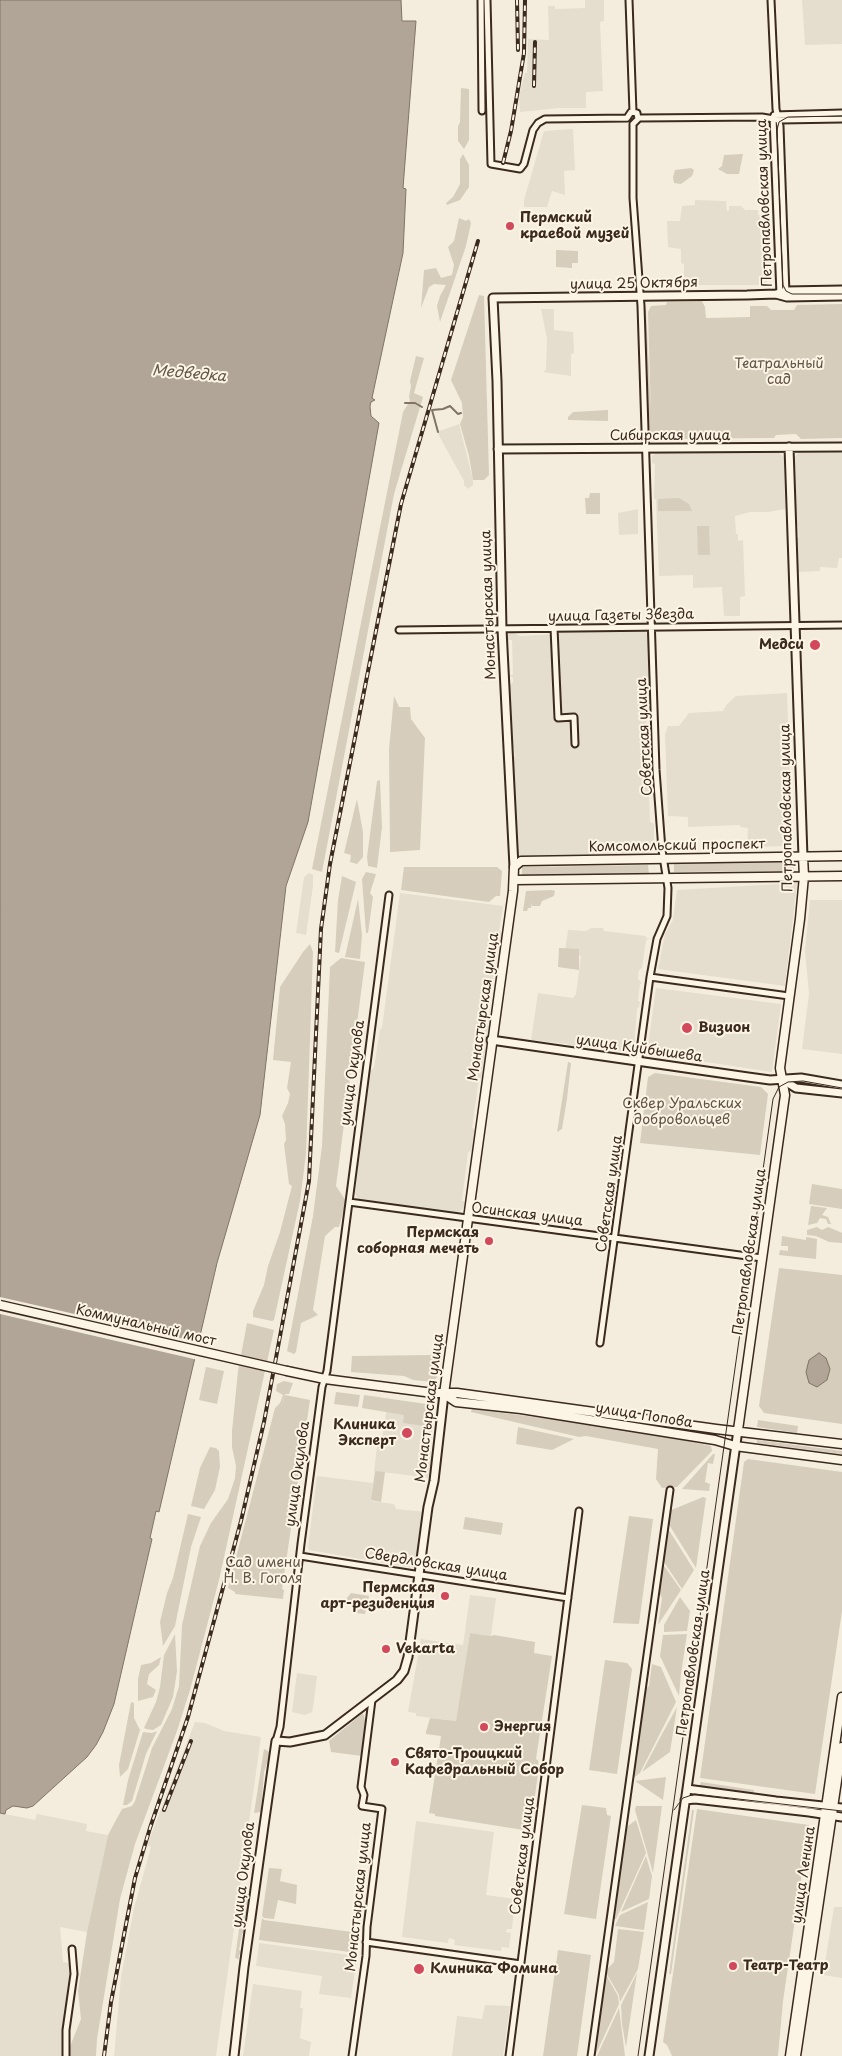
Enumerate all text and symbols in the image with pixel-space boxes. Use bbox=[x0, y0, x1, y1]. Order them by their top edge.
street label: Петропавловская улица bbox=[754, 119, 776, 287]
place label: Пермский краевой музей bbox=[520, 210, 629, 242]
marker: Пермский краевой музей bbox=[504, 220, 516, 232]
street label: улица 25 Октября bbox=[570, 274, 698, 294]
park label: Театральный сад bbox=[734, 356, 824, 388]
water label: Медведка bbox=[151, 362, 227, 386]
street label: Сибирская улица bbox=[610, 428, 730, 444]
street label: Монастырская улица bbox=[478, 530, 500, 680]
street label: улица Газеты Звезда bbox=[548, 606, 694, 626]
place label: Медси bbox=[759, 637, 804, 653]
marker: Медси bbox=[808, 638, 822, 652]
street label: Советская улица bbox=[634, 678, 656, 796]
street label: Петропавловская улица bbox=[777, 724, 797, 892]
street label: Комсомольский проспект bbox=[589, 836, 765, 856]
street label: Монастырская улица bbox=[465, 932, 503, 1082]
street label: улица Окулова bbox=[337, 1019, 369, 1127]
place label: Визион bbox=[698, 1020, 750, 1036]
marker: Визион bbox=[680, 1021, 694, 1035]
street label: улица Куйбышева bbox=[575, 1032, 703, 1066]
park label: Сквер Уральских добровольцев bbox=[622, 1096, 742, 1128]
street label: Советская улица bbox=[593, 1134, 627, 1254]
street label: Петропавловская улица bbox=[730, 1168, 770, 1336]
street label: Осинская улица bbox=[470, 1200, 584, 1230]
place label: Пермская соборная мечеть bbox=[357, 1225, 479, 1258]
marker: Пермская соборная мечеть bbox=[483, 1235, 495, 1247]
street label: Коммунальный мост bbox=[74, 1302, 218, 1350]
street label: Монастырская улица bbox=[413, 1333, 447, 1483]
street label: улица Попова bbox=[594, 1400, 694, 1432]
place label: Клиника Эксперт bbox=[333, 1417, 396, 1450]
street label: улица Окулова bbox=[282, 1420, 314, 1528]
marker: Клиника Эксперт bbox=[400, 1426, 414, 1440]
street label: Свердловская улица bbox=[363, 1545, 509, 1585]
park label: Сад имени Н. В. Гоголя bbox=[223, 1555, 303, 1588]
street label: Петропавловская улица bbox=[674, 1569, 714, 1737]
place label: Пермская арт-резиденция bbox=[320, 1580, 435, 1612]
marker: Пермская арт-резиденция bbox=[439, 1590, 451, 1602]
place label: Vekarta bbox=[396, 1641, 455, 1657]
marker: Vekarta bbox=[380, 1643, 392, 1655]
place label: Энергия bbox=[494, 1719, 551, 1735]
marker: Энергия bbox=[478, 1721, 490, 1733]
place label: Свято-Троицкий Кафедральный Собор bbox=[405, 1746, 564, 1778]
marker: Свято-Троицкий Кафедральный Собор bbox=[389, 1756, 401, 1768]
street label: Советская улица bbox=[507, 1796, 539, 1916]
street label: улица Окулова bbox=[229, 1821, 259, 1929]
street label: Монастырская улица bbox=[343, 1822, 375, 1972]
street label: улица Ленина bbox=[789, 1825, 819, 1925]
place label: Театр-Театр bbox=[743, 1958, 829, 1974]
marker: Театр-Театр bbox=[727, 1960, 739, 1972]
place label: Клиника Фомина bbox=[430, 1961, 558, 1977]
marker: Клиника Фомина bbox=[412, 1962, 426, 1976]

